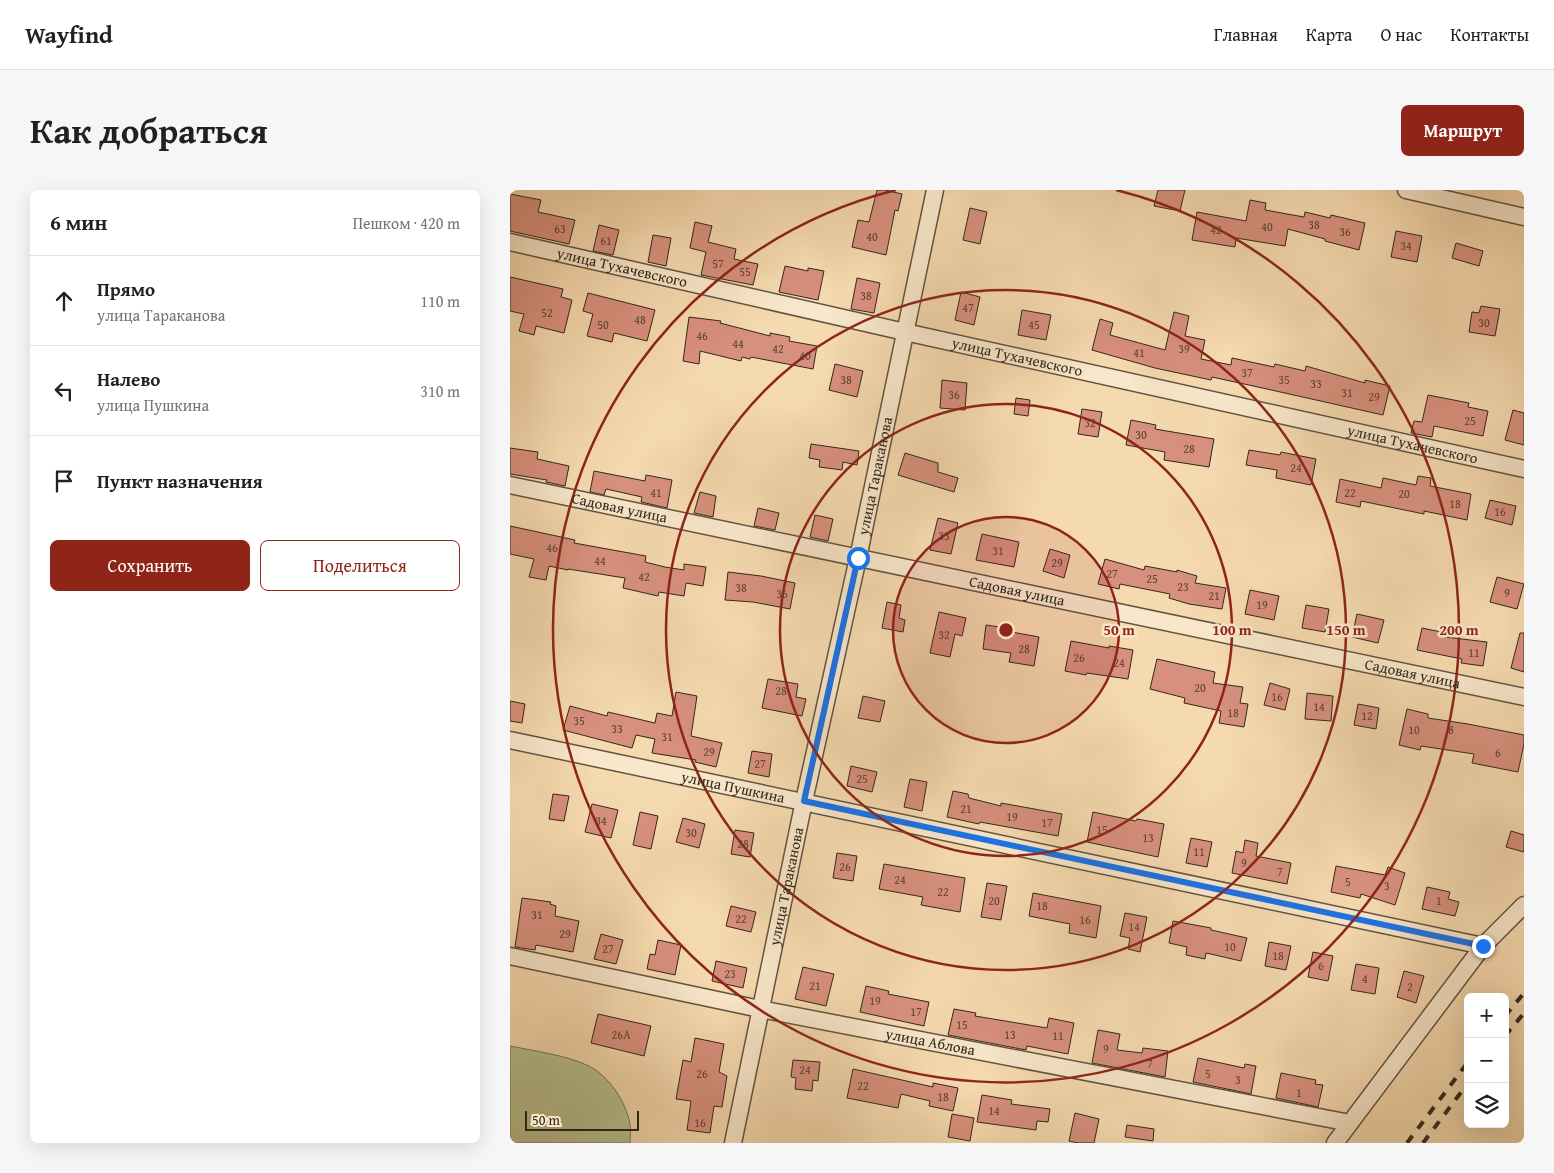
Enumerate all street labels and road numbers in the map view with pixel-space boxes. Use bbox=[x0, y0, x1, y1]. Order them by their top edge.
street label: улица Тухачевского bbox=[554, 242, 690, 292]
street label: улица Тухачевского bbox=[949, 331, 1085, 381]
street label: улица Тараканова bbox=[852, 414, 897, 538]
street label: улица Тухачевского bbox=[1344, 419, 1480, 469]
street label: Садовая улица bbox=[570, 487, 670, 528]
street label: Садовая улица bbox=[967, 570, 1068, 611]
street label: Садовая улица bbox=[1363, 653, 1463, 694]
street label: улица Пушкина bbox=[679, 765, 788, 808]
street label: улица Тараканова bbox=[763, 824, 808, 948]
street label: улица Аблова bbox=[883, 1022, 978, 1061]

